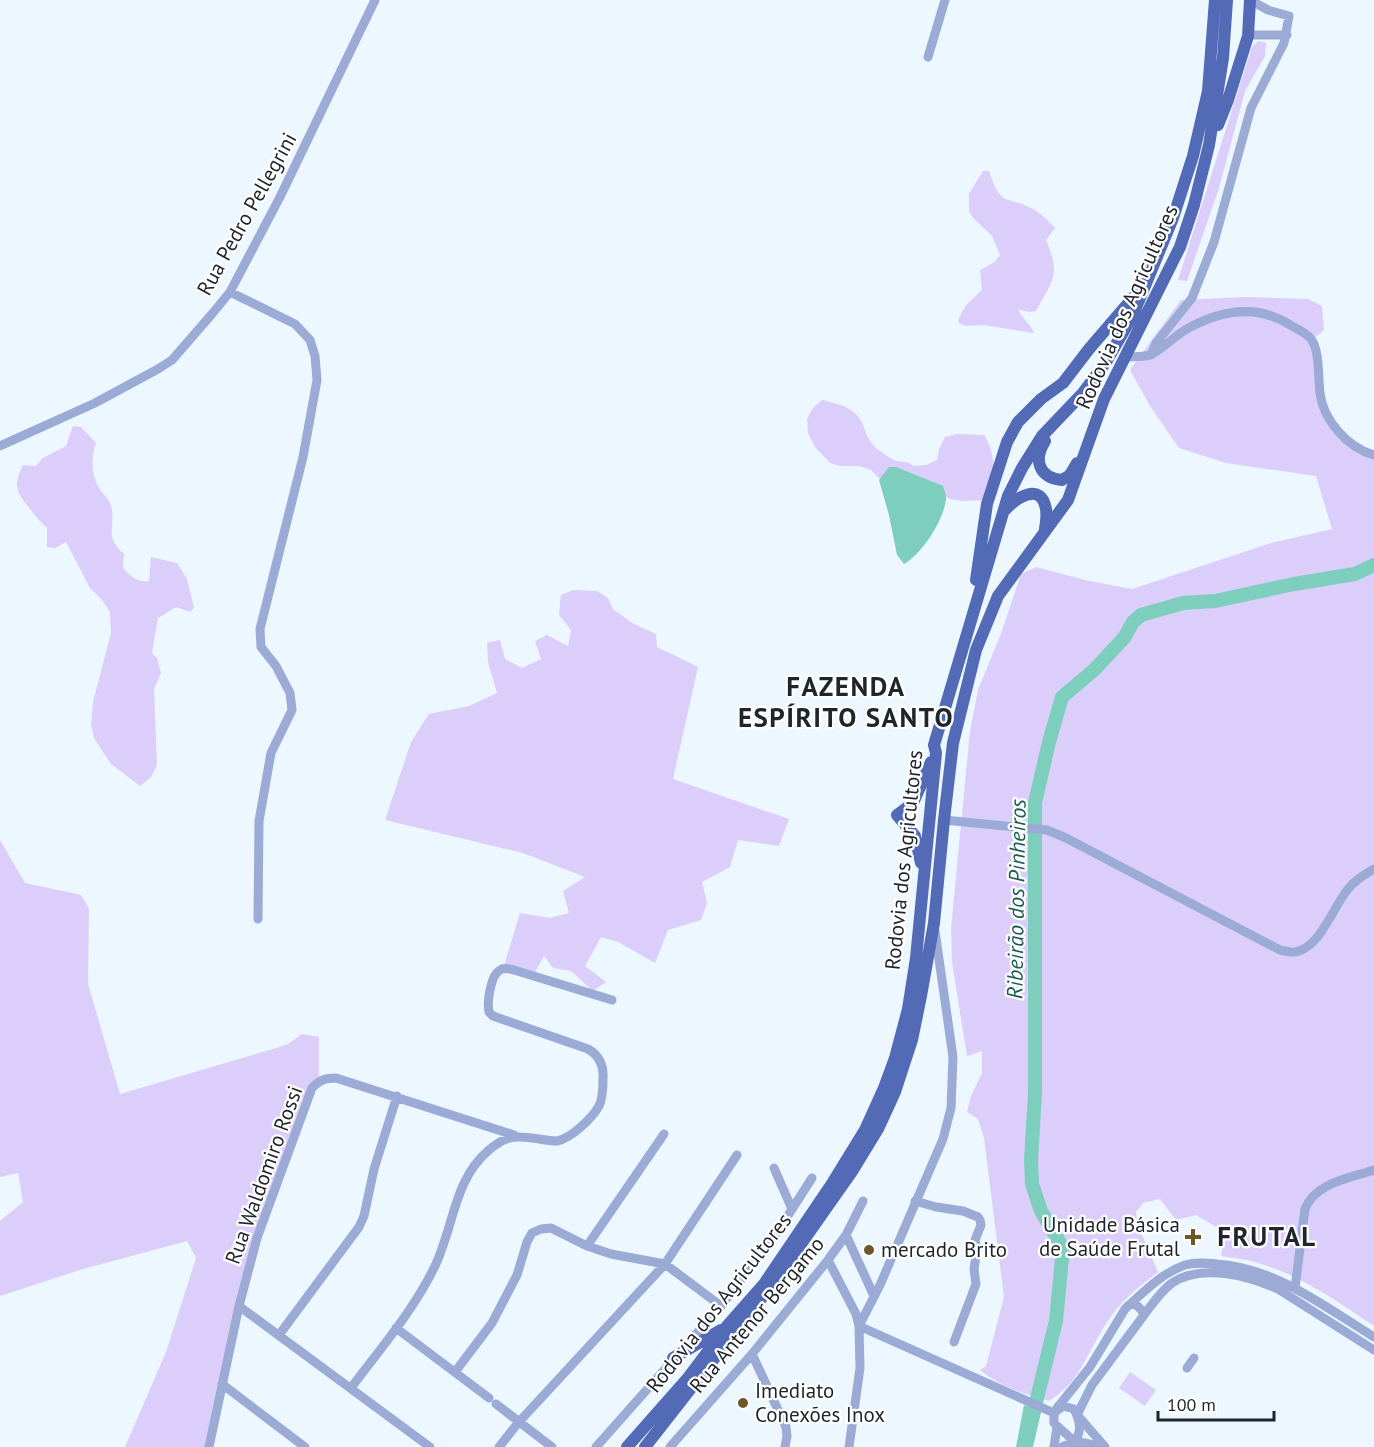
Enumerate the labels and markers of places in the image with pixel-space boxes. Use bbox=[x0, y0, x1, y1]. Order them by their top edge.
place label: Unidade Básica de Saúde Frutal bbox=[1039, 1211, 1180, 1262]
marker: Unidade Básica de Saúde Frutal bbox=[1184, 1228, 1202, 1246]
place label: mercado Brito bbox=[881, 1236, 1007, 1263]
marker: mercado Brito bbox=[862, 1243, 876, 1257]
place label: Imediato Conexões Inox bbox=[755, 1377, 885, 1428]
marker: Imediato Conexões Inox bbox=[736, 1396, 750, 1410]

